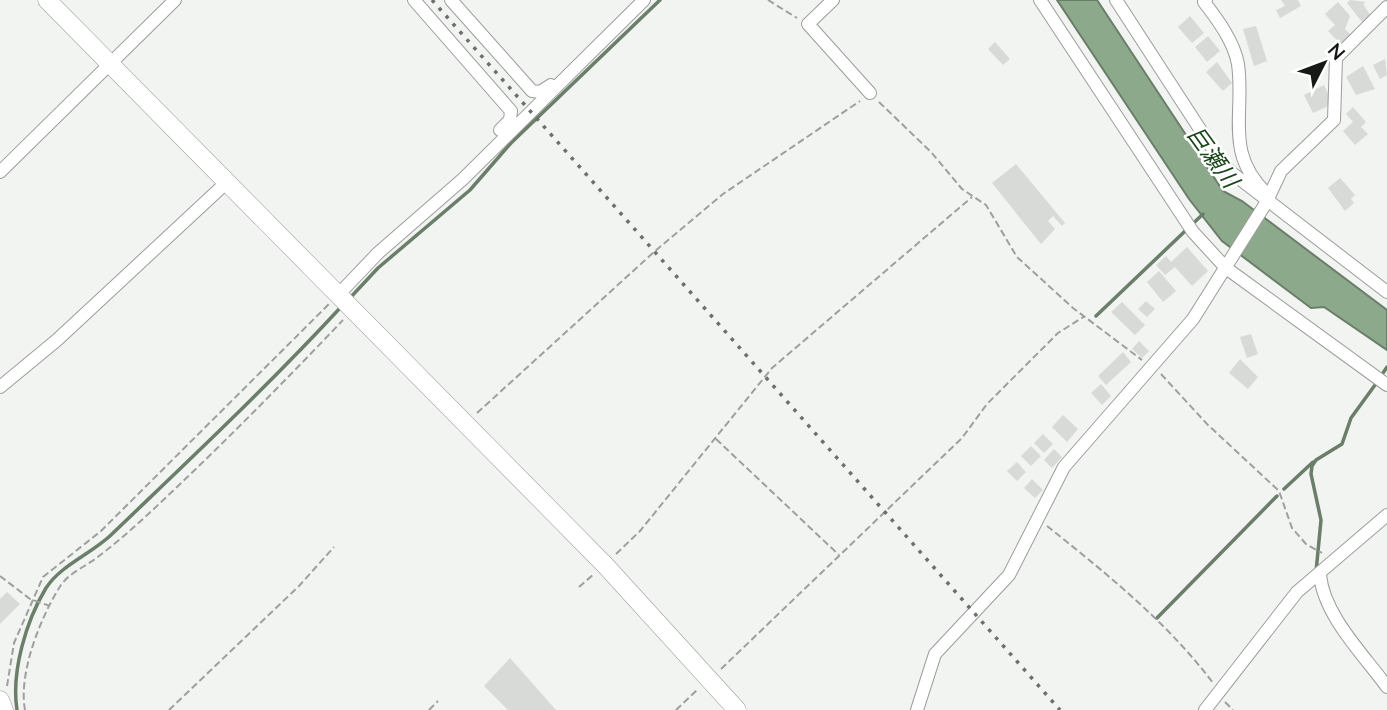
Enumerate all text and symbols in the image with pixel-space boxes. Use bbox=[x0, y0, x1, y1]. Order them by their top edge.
north arrow bbox=[1289, 28, 1359, 98]
text: N bbox=[1324, 38, 1350, 64]
water label: 巨瀬川 bbox=[1182, 120, 1247, 195]

